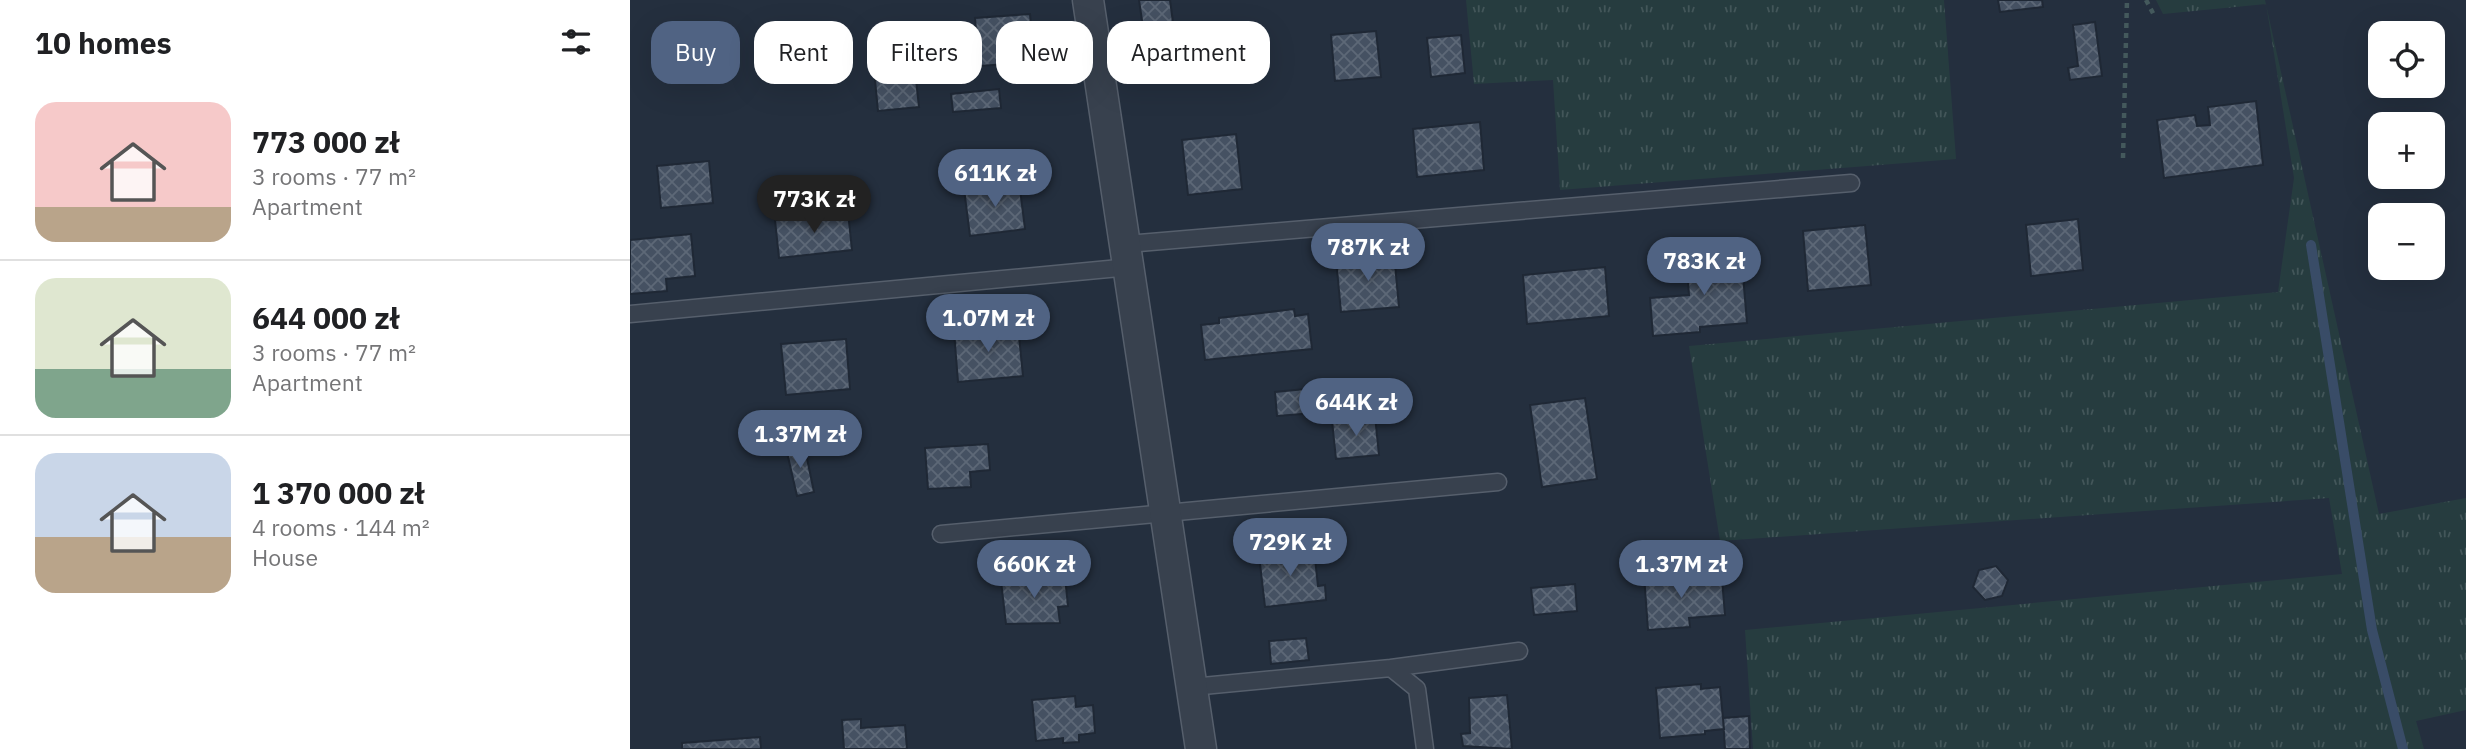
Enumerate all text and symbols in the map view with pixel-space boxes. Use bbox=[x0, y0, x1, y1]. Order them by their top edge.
chip: Buy bbox=[651, 21, 740, 84]
chip: Rent bbox=[754, 21, 853, 84]
chip: Filters bbox=[867, 21, 982, 84]
chip: New bbox=[996, 21, 1093, 84]
chip: Apartment bbox=[1107, 21, 1270, 84]
map controls bbox=[2368, 21, 2445, 280]
button: locate bbox=[2368, 21, 2445, 98]
text: 10 homes bbox=[35, 23, 172, 62]
icon: filters bbox=[557, 23, 595, 61]
button: + bbox=[2368, 112, 2445, 189]
text: 773 000 zł bbox=[252, 122, 399, 161]
icon: home bbox=[91, 130, 175, 214]
pin: 611K zł bbox=[930, 150, 1060, 209]
text: 611K zł bbox=[954, 157, 1036, 187]
text: 3 rooms · 77 m² bbox=[252, 161, 416, 191]
pin: 773K zł bbox=[749, 176, 879, 235]
text: 773K zł bbox=[773, 183, 855, 213]
text: Apartment bbox=[252, 191, 363, 221]
button: − bbox=[2368, 203, 2445, 280]
pin: 787K zł bbox=[1303, 224, 1433, 283]
text: 787K zł bbox=[1327, 231, 1409, 261]
pin: 783K zł bbox=[1639, 238, 1769, 297]
text: 783K zł bbox=[1663, 245, 1745, 275]
pin: 1.07M zł bbox=[916, 294, 1060, 354]
text: 644 000 zł bbox=[252, 298, 399, 337]
text: 1.07M zł bbox=[942, 302, 1034, 332]
icon: home bbox=[91, 306, 175, 390]
text: 3 rooms · 77 m² bbox=[252, 337, 416, 367]
text: Apartment bbox=[252, 367, 363, 397]
pin: 644K zł bbox=[1291, 378, 1421, 438]
text: 644K zł bbox=[1315, 386, 1397, 416]
pin: 1.37M zł bbox=[728, 410, 872, 470]
text: 1.37M zł bbox=[754, 418, 846, 448]
text: 1 370 000 zł bbox=[252, 473, 424, 512]
icon: home bbox=[91, 481, 175, 565]
text: 4 rooms · 144 m² bbox=[252, 512, 430, 542]
pin: 729K zł bbox=[1225, 518, 1355, 578]
text: 729K zł bbox=[1249, 526, 1331, 556]
pin: 660K zł bbox=[969, 540, 1099, 600]
pin: 1.37M zł bbox=[1609, 540, 1753, 600]
text: House bbox=[252, 542, 318, 572]
text: 660K zł bbox=[993, 548, 1075, 578]
text: 1.37M zł bbox=[1635, 548, 1727, 578]

